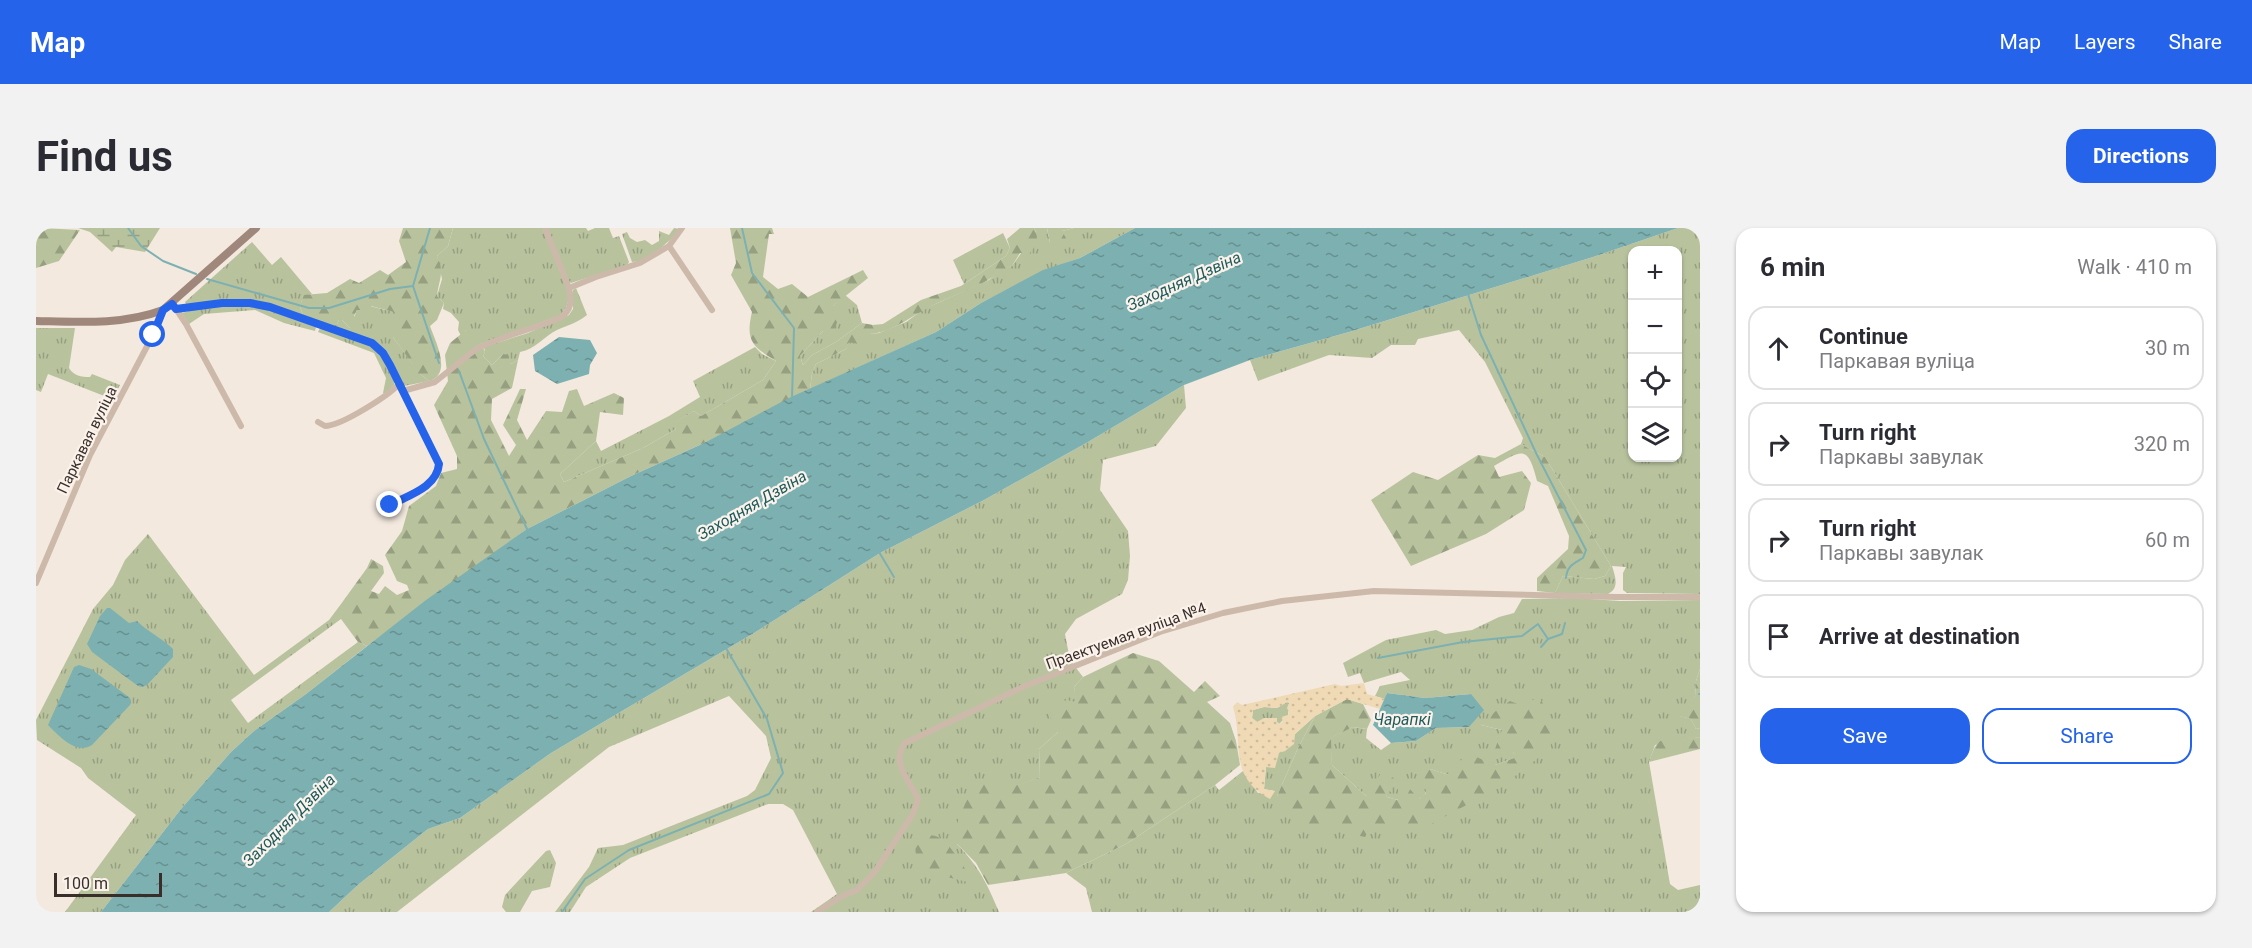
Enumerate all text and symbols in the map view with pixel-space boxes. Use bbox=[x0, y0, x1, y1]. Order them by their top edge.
text: Map bbox=[30, 26, 85, 59]
text: Map bbox=[1999, 30, 2041, 54]
text: Layers bbox=[2074, 30, 2135, 54]
text: Share bbox=[2168, 30, 2222, 54]
button: Directions bbox=[2066, 129, 2216, 183]
text: Find us bbox=[36, 132, 173, 181]
map controls bbox=[1628, 246, 1682, 462]
button: + bbox=[1628, 246, 1682, 300]
water label: Заходняя Дзвіна bbox=[1124, 247, 1244, 315]
text: 6 min bbox=[1760, 252, 1825, 282]
text: Walk · 410 m bbox=[2077, 255, 2192, 279]
button: − bbox=[1628, 300, 1682, 354]
route start bbox=[139, 321, 165, 347]
text: Continue bbox=[1819, 324, 1908, 349]
icon: ahead bbox=[1762, 332, 1795, 365]
text: 30 m bbox=[2145, 336, 2190, 360]
text: Паркавая вуліца bbox=[1819, 349, 1975, 373]
button: locate bbox=[1628, 354, 1682, 408]
street label: Паркавая вуліца bbox=[53, 384, 121, 496]
button: layers bbox=[1628, 408, 1682, 462]
text: Turn right bbox=[1819, 420, 1916, 445]
icon: right bbox=[1762, 428, 1795, 461]
text: 320 m bbox=[2134, 432, 2190, 456]
text: Паркавы завулак bbox=[1819, 445, 1984, 469]
water label: Заходняя Дзвіна bbox=[694, 466, 810, 544]
route end bbox=[376, 491, 402, 517]
text: Turn right bbox=[1819, 516, 1916, 541]
icon: right bbox=[1762, 524, 1795, 557]
text: 60 m bbox=[2145, 528, 2190, 552]
text: Паркавы завулак bbox=[1819, 541, 1984, 565]
street label: Праектуемая вуліца №4 bbox=[1043, 598, 1209, 673]
icon: arrive bbox=[1762, 620, 1795, 653]
text: Arrive at destination bbox=[1819, 624, 2020, 649]
button: Save bbox=[1760, 708, 1970, 764]
button: Share bbox=[1982, 708, 2192, 764]
water label: Чарапкі bbox=[1373, 710, 1431, 729]
water label: Заходняя Дзвіна bbox=[239, 770, 339, 870]
scale bar bbox=[54, 870, 162, 898]
text: 100 m bbox=[63, 874, 108, 893]

